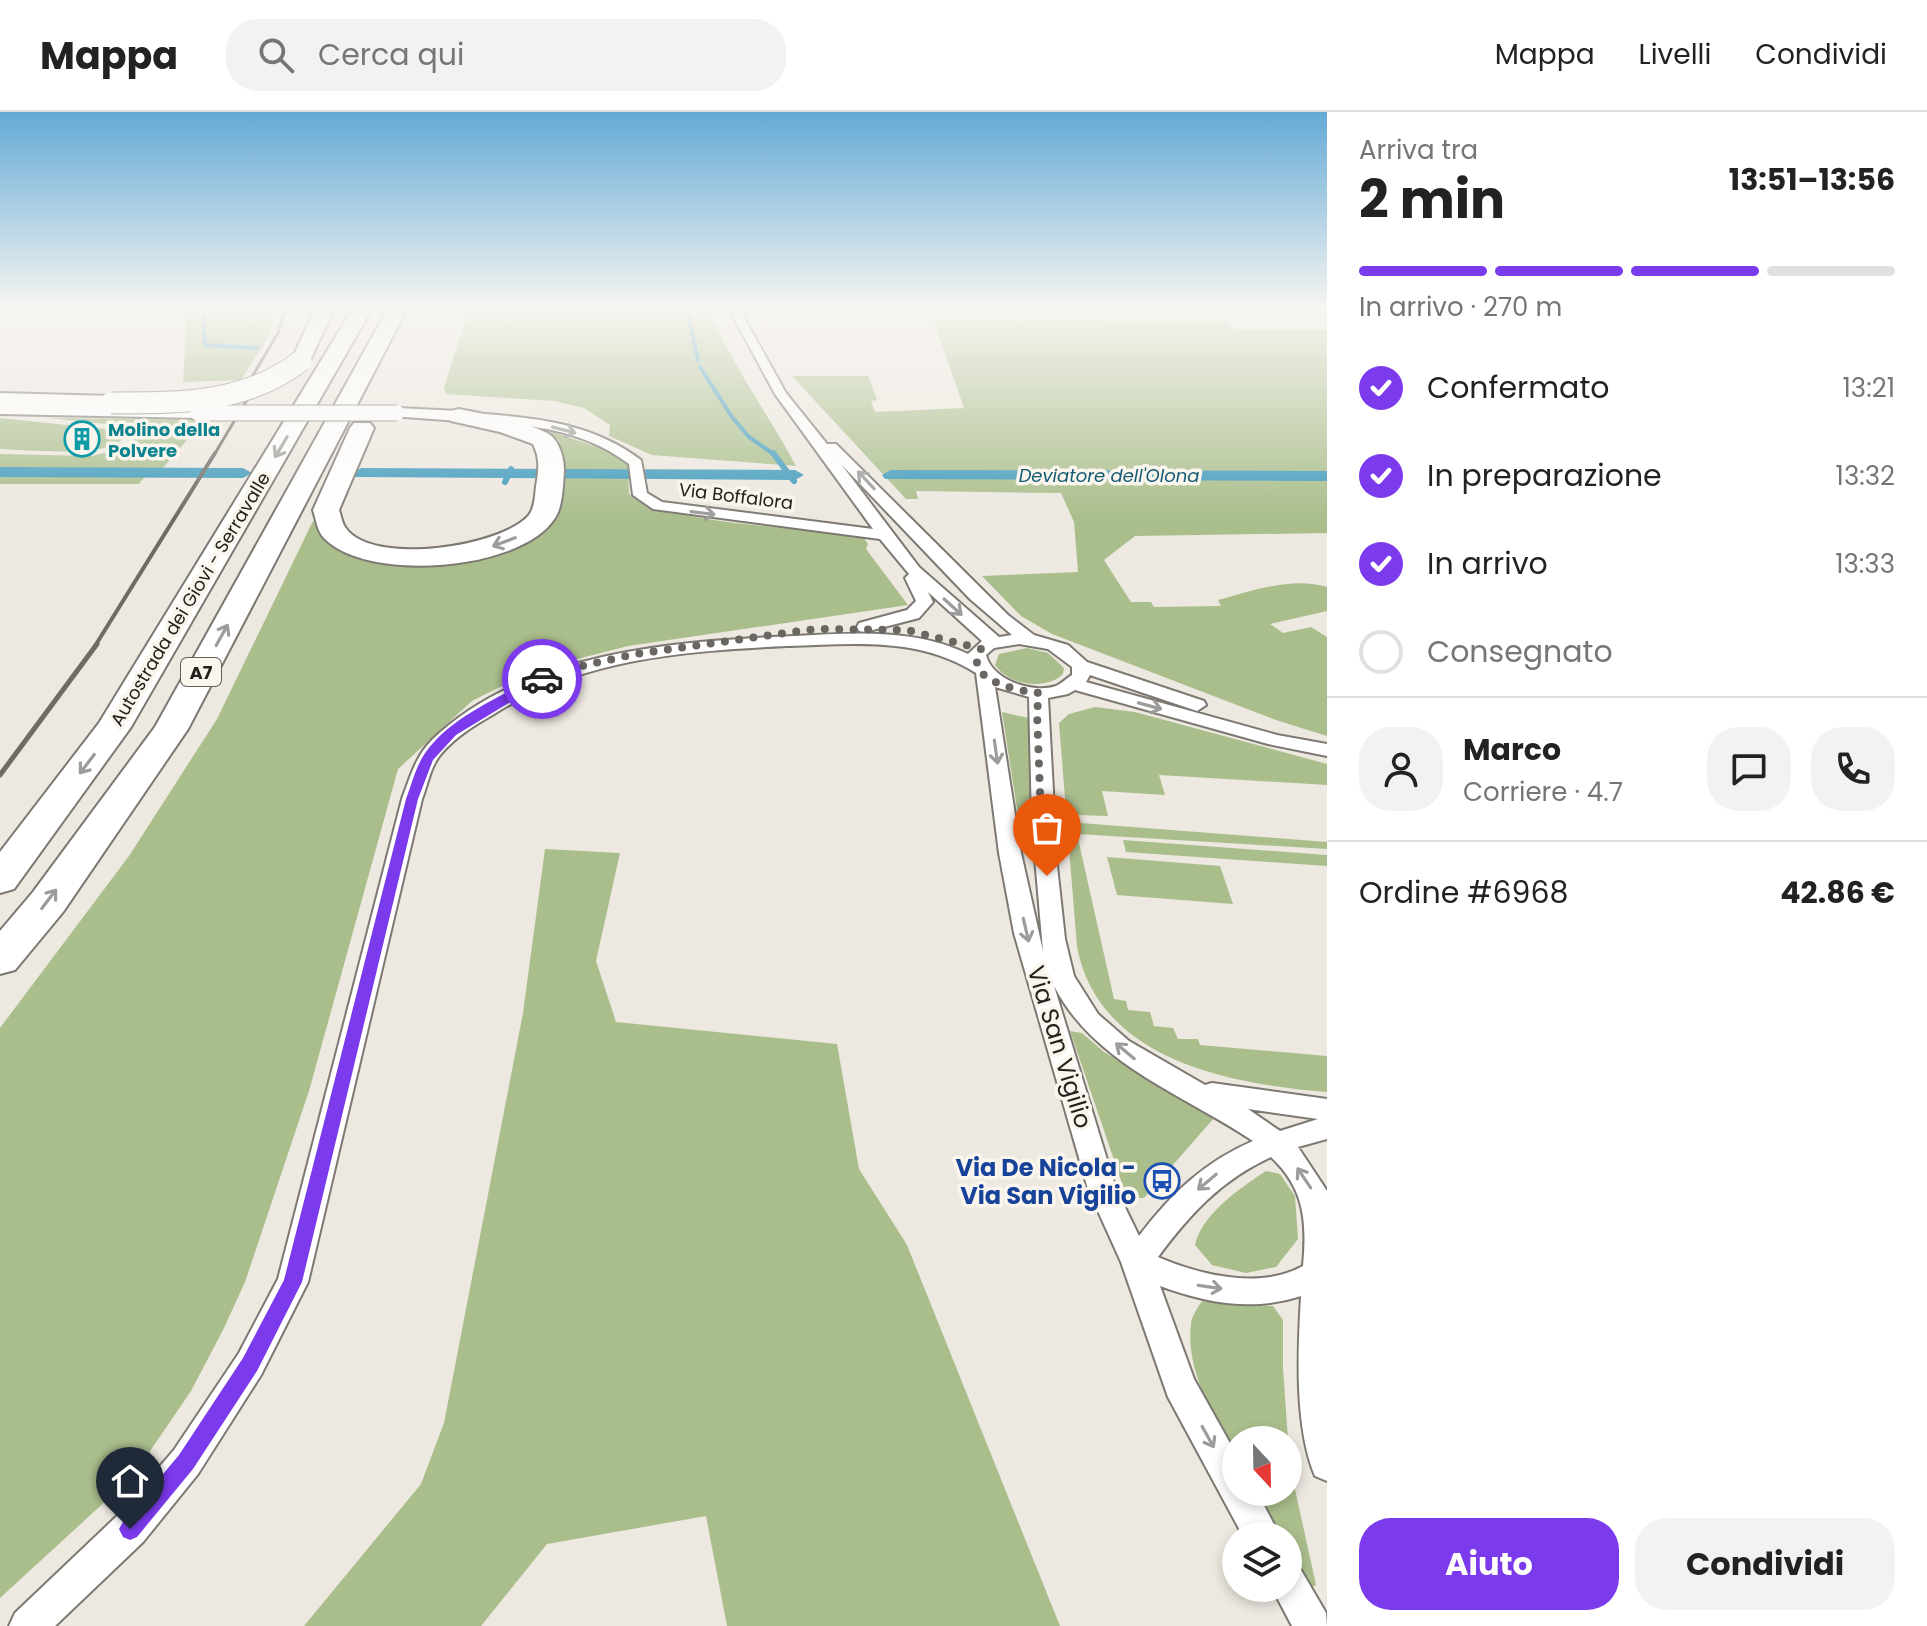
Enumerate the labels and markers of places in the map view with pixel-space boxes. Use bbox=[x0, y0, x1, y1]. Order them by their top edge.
place label: Molino della Polvere bbox=[108, 417, 220, 463]
building icon: Molino della Polvere bbox=[63, 420, 101, 458]
pin bbox=[1013, 794, 1081, 876]
place label: Via De Nicola - Via San Vigilio bbox=[955, 1151, 1136, 1212]
bus stop icon: Via De Nicola - Via San Vigilio bbox=[1143, 1162, 1181, 1200]
pin bbox=[96, 1447, 164, 1529]

